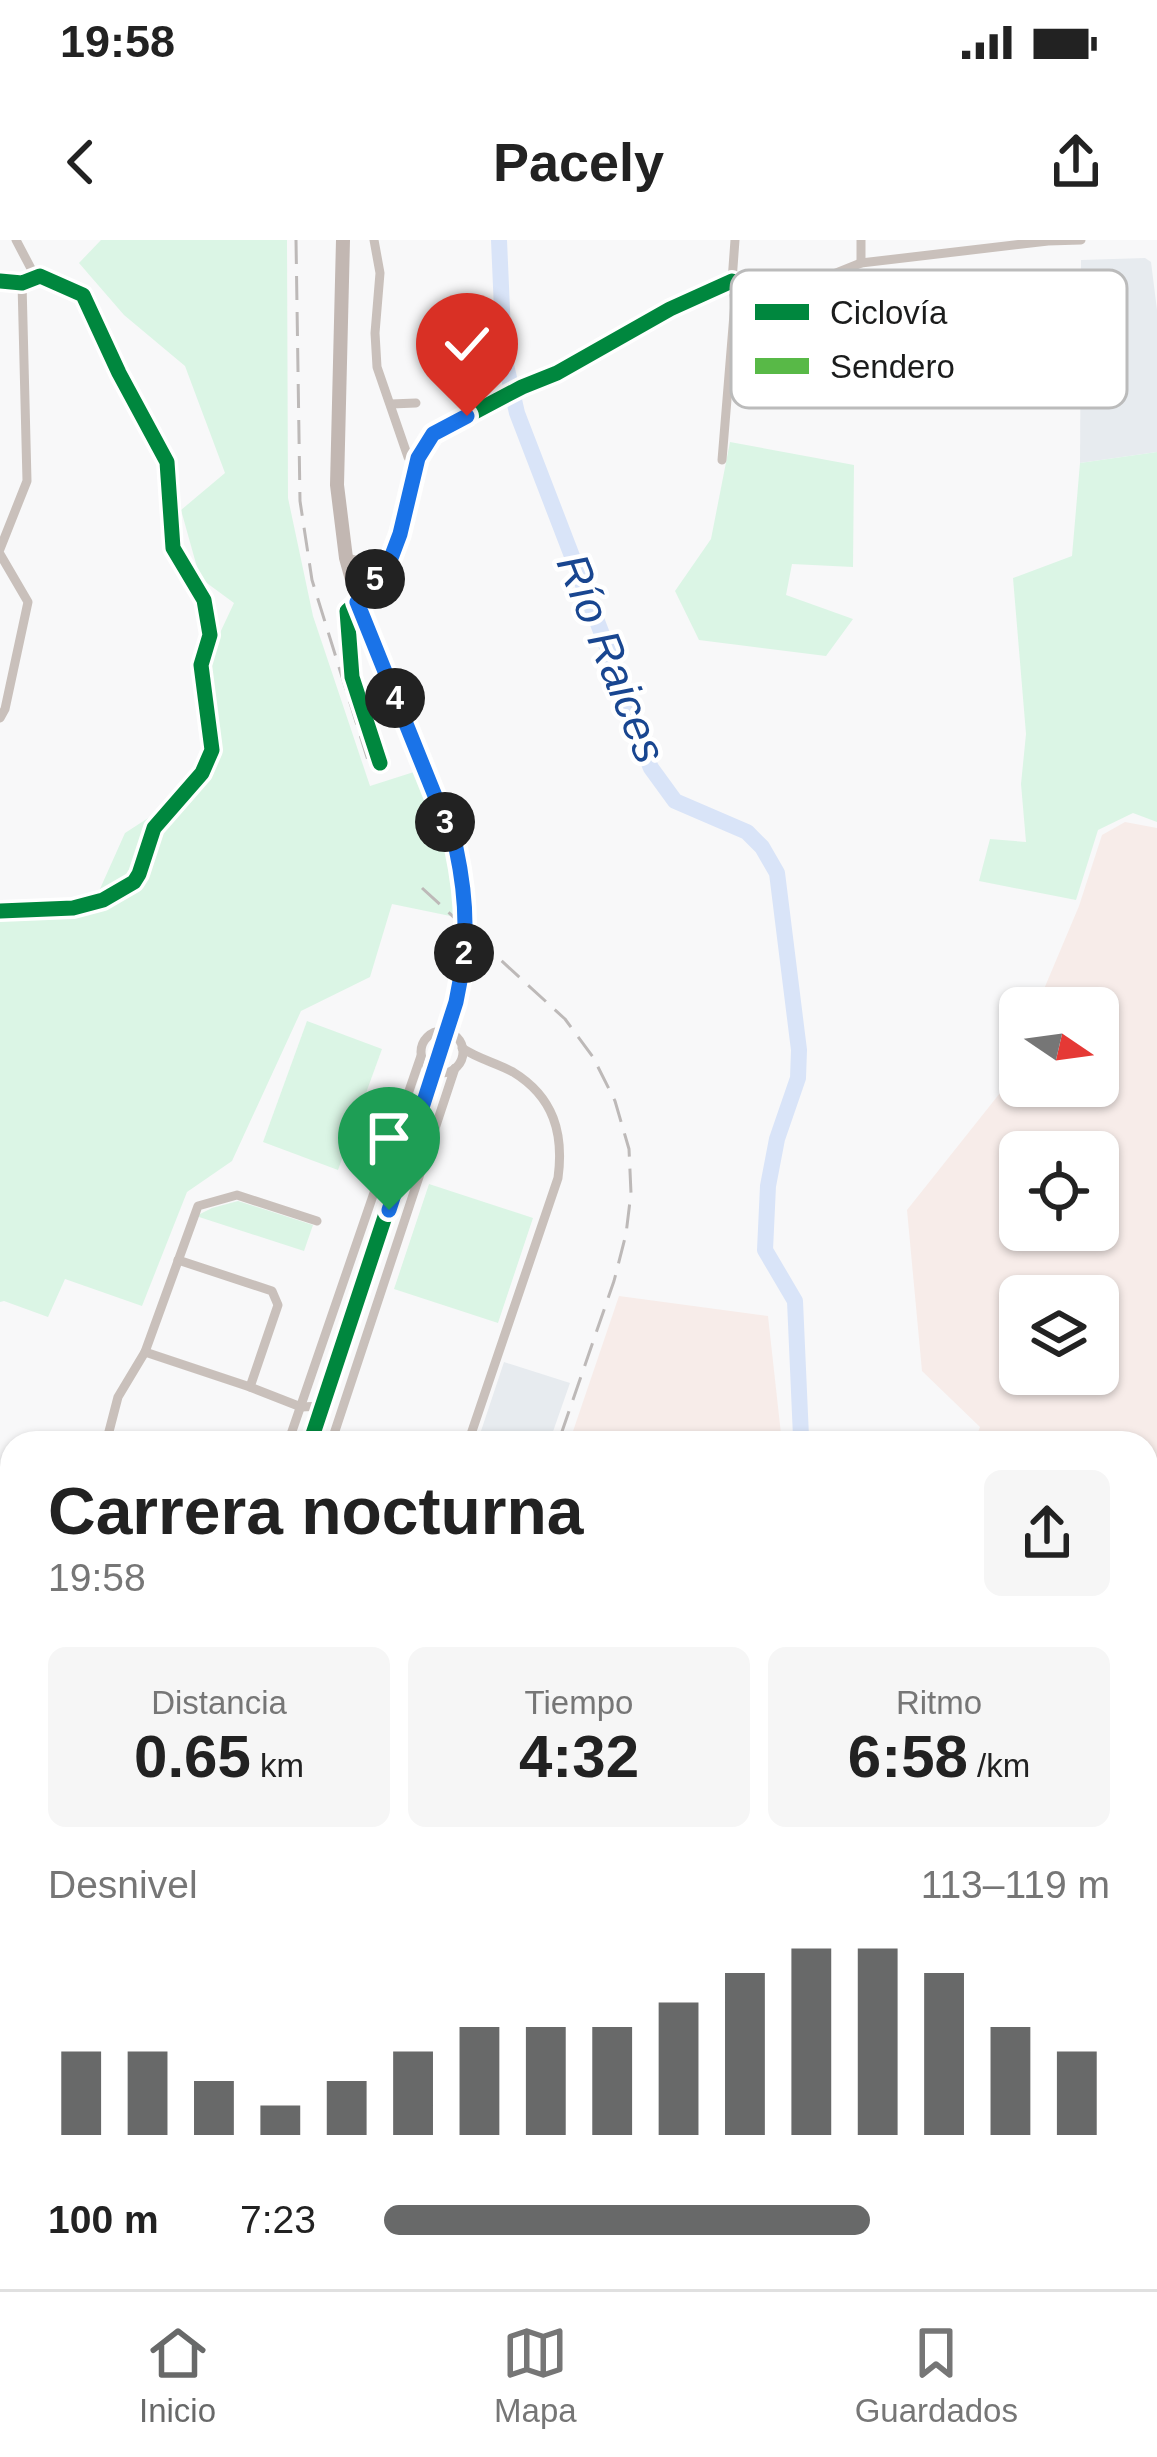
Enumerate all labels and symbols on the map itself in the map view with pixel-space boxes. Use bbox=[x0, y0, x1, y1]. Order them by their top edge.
legend bbox=[731, 270, 1127, 408]
pin bbox=[416, 293, 518, 416]
text: Ciclovía bbox=[830, 294, 948, 331]
text: Sendero bbox=[830, 348, 955, 385]
water label: Río Raices bbox=[547, 547, 676, 770]
pin: 5 bbox=[345, 549, 405, 609]
pin: 4 bbox=[365, 668, 425, 728]
pin: 3 bbox=[415, 792, 475, 852]
pin: 2 bbox=[434, 923, 494, 983]
north arrow bbox=[999, 987, 1119, 1107]
pin bbox=[338, 1087, 440, 1210]

